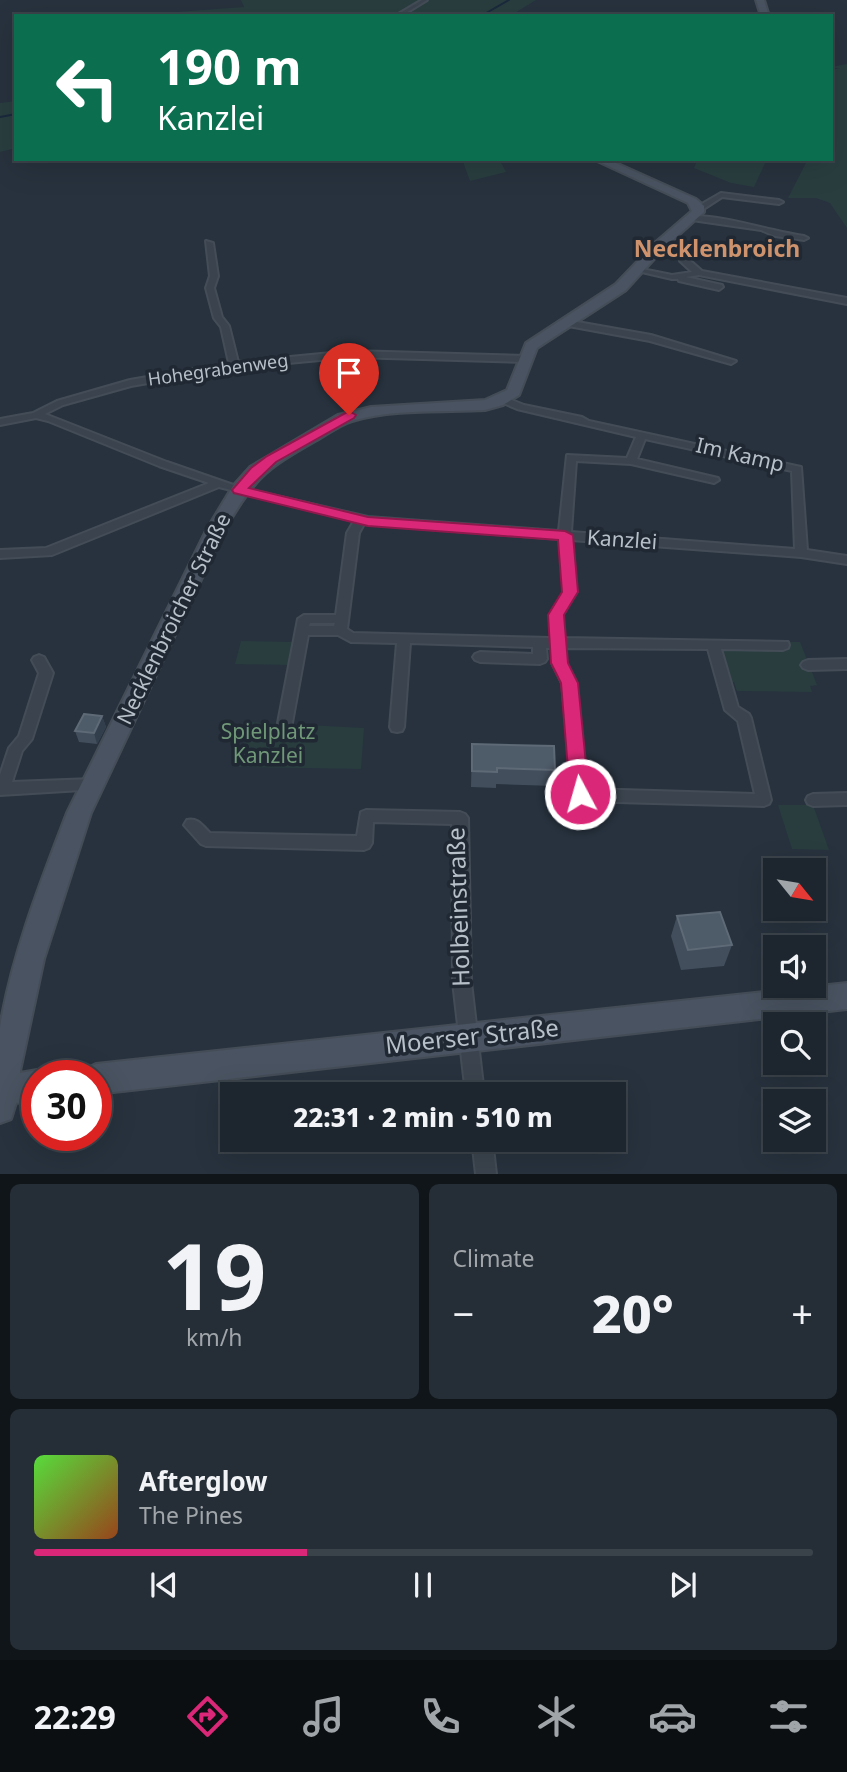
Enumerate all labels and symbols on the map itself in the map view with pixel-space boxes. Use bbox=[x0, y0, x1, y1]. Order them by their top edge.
district label: Necklenbroich bbox=[634, 232, 800, 264]
pin bbox=[319, 343, 379, 415]
street label: Hohegrabenweg bbox=[146, 347, 290, 391]
street label: Im Kamp bbox=[693, 430, 787, 478]
street label: Necklenbroicher Straße bbox=[110, 508, 237, 729]
street label: Kanzlei bbox=[586, 523, 658, 555]
park label: Spielplatz Kanzlei bbox=[221, 717, 315, 769]
position arrow bbox=[543, 757, 617, 831]
street label: Holbeinstraße bbox=[438, 827, 477, 987]
north arrow bbox=[763, 858, 826, 920]
street label: Moerser Straße bbox=[383, 1010, 560, 1061]
speed limit sign: 30 bbox=[21, 1060, 112, 1151]

